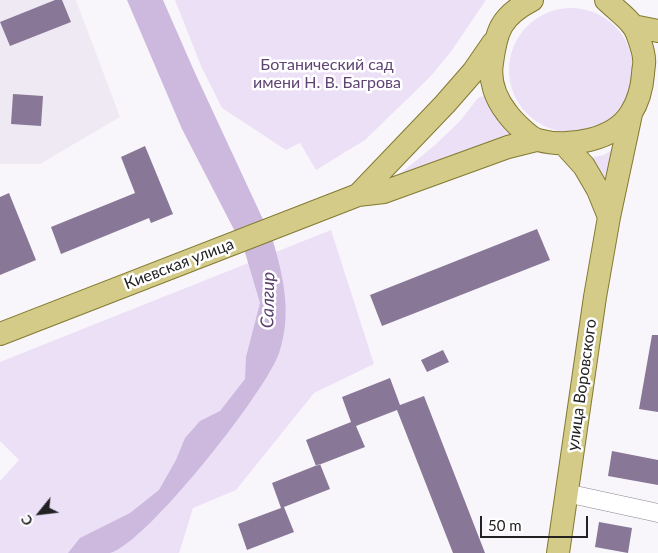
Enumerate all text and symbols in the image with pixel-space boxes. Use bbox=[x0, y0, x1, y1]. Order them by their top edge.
park label: Ботанический сад имени Н. В. Багрова bbox=[253, 55, 401, 93]
street label: Киевская улица bbox=[122, 234, 236, 294]
water label: Салгир bbox=[257, 272, 279, 328]
street label: улица Воровского bbox=[563, 318, 601, 452]
north arrow bbox=[15, 488, 65, 538]
scale bar bbox=[483, 506, 590, 538]
text: С bbox=[17, 512, 36, 529]
text: 50 m bbox=[488, 516, 522, 534]

